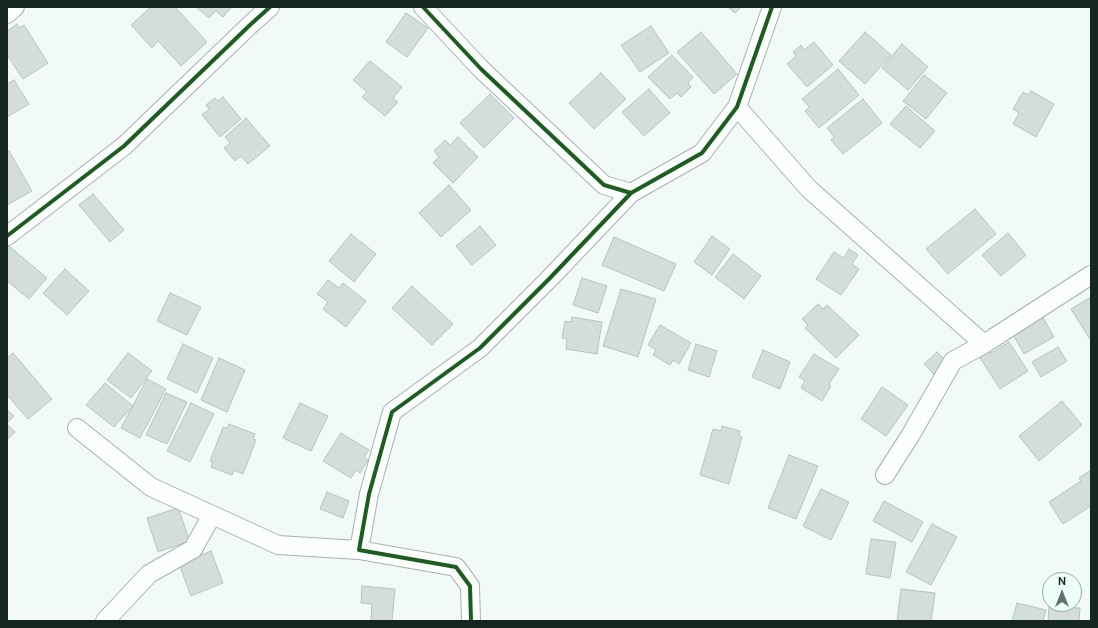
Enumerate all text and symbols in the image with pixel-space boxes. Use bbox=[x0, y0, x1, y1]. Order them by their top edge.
north arrow bbox=[1042, 572, 1082, 612]
text: N bbox=[1058, 574, 1066, 588]

